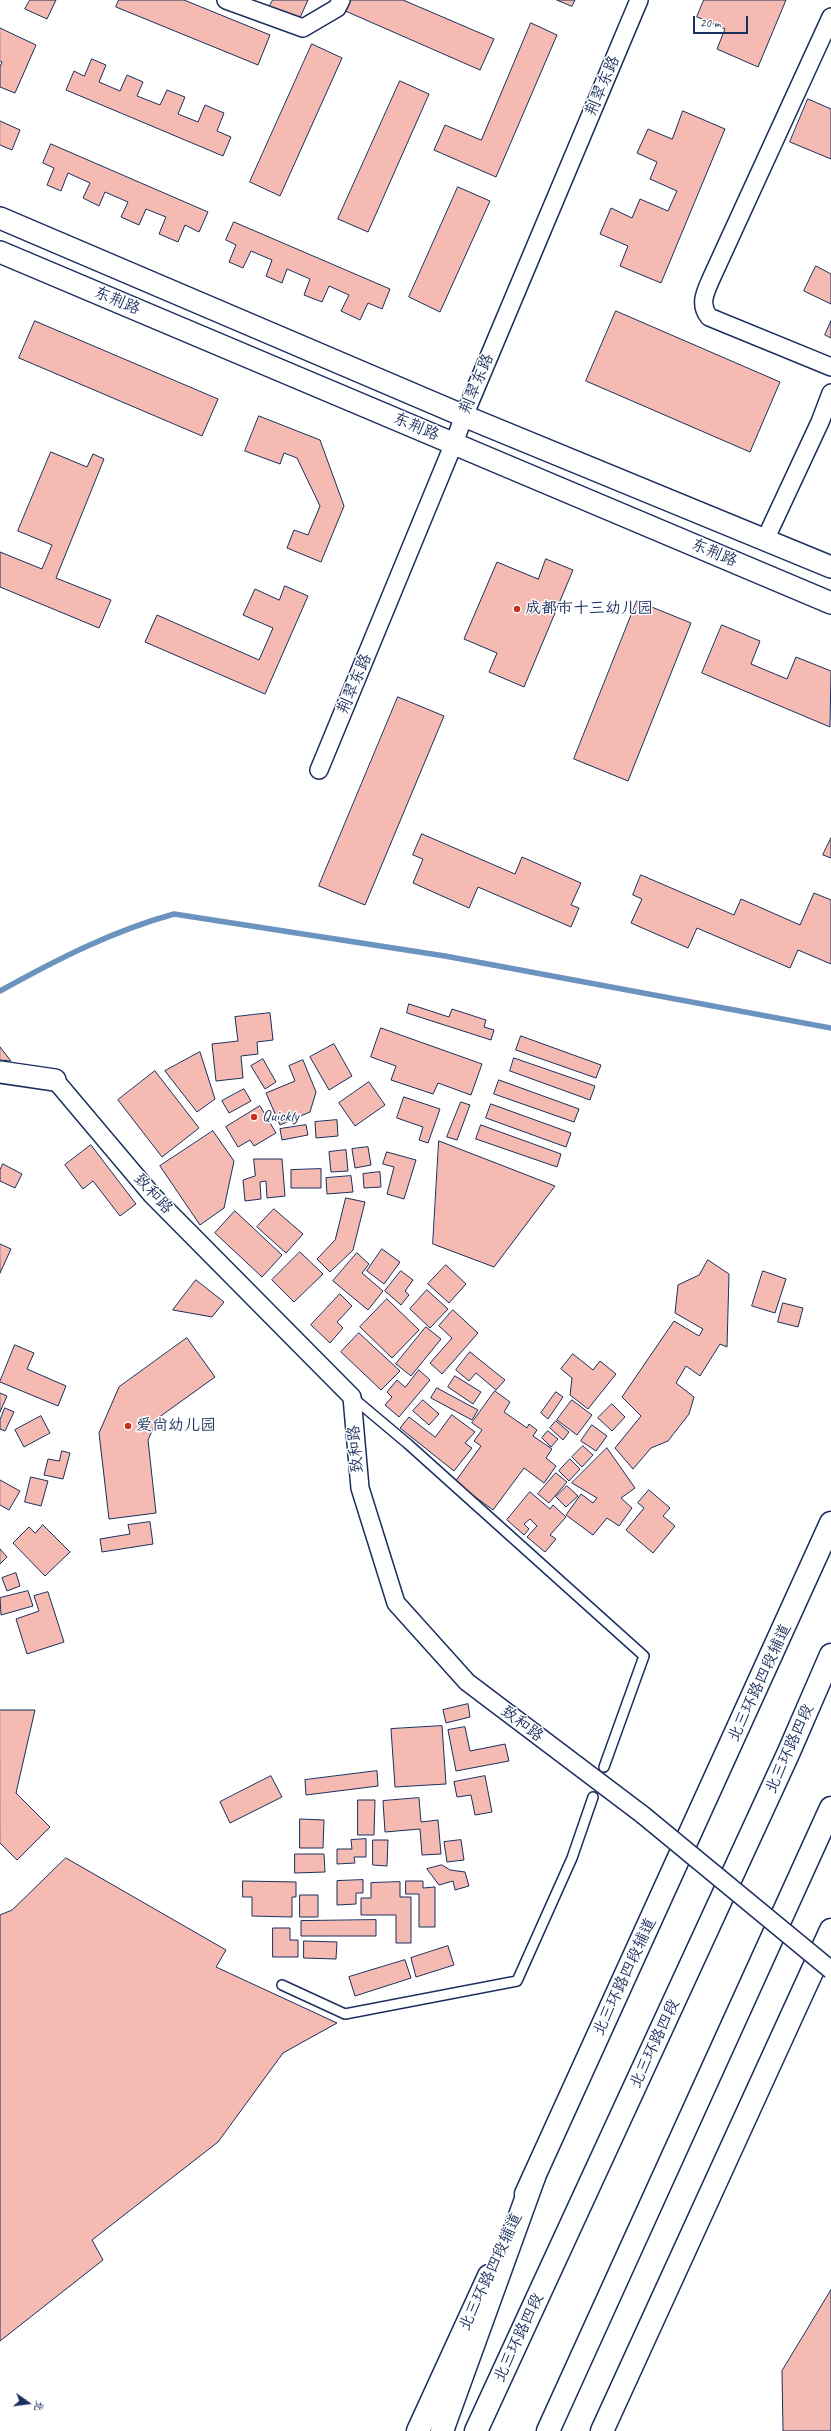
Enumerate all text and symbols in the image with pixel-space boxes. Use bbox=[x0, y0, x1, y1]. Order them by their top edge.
scale bar bbox=[695, 8, 750, 34]
text: 20 m bbox=[700, 15, 720, 31]
street label: 荆翠东路 bbox=[582, 53, 624, 119]
street label: 东荆路 bbox=[91, 283, 143, 319]
street label: 荆翠东路 bbox=[456, 351, 498, 417]
street label: 东荆路 bbox=[390, 409, 442, 445]
street label: 东荆路 bbox=[688, 535, 740, 571]
place label: 成都市十三幼儿园 bbox=[525, 599, 653, 619]
marker: 成都市十三幼儿园 bbox=[512, 604, 522, 614]
street label: 荆翠东路 bbox=[334, 651, 376, 717]
place label: Quickly bbox=[262, 1107, 299, 1127]
marker: Quickly bbox=[249, 1112, 259, 1122]
street label: 致和路 bbox=[130, 1170, 176, 1218]
place label: 爱尚幼儿园 bbox=[136, 1416, 216, 1436]
marker: 爱尚幼儿园 bbox=[123, 1421, 133, 1431]
street label: 致和路 bbox=[344, 1424, 368, 1474]
street label: 北三环路四段辅道 bbox=[724, 1621, 796, 1745]
street label: 北三环路四段 bbox=[762, 1701, 818, 1797]
street label: 致和路 bbox=[497, 1702, 547, 1746]
street label: 北三环路四段辅道 bbox=[589, 1915, 661, 2039]
street label: 北三环路四段 bbox=[626, 1996, 684, 2092]
street label: 北三环路四段辅道 bbox=[455, 2210, 527, 2334]
street label: 北三环路四段 bbox=[490, 2290, 548, 2386]
north arrow bbox=[8, 2383, 48, 2423]
text: 北 bbox=[32, 2399, 48, 2413]

